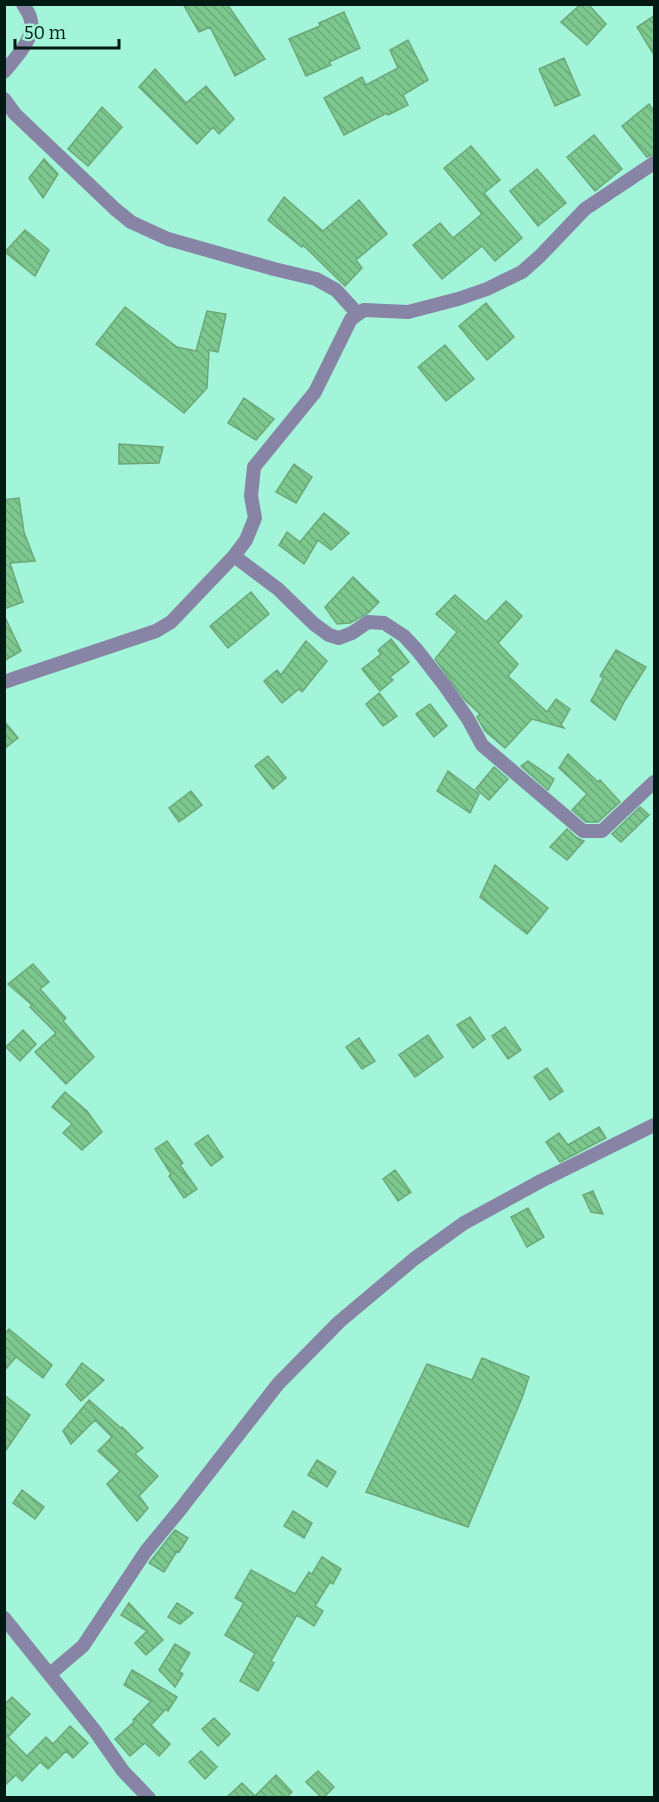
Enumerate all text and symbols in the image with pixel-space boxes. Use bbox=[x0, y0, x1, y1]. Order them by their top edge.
scale bar bbox=[15, 12, 118, 50]
text: 50 m bbox=[24, 22, 66, 44]

